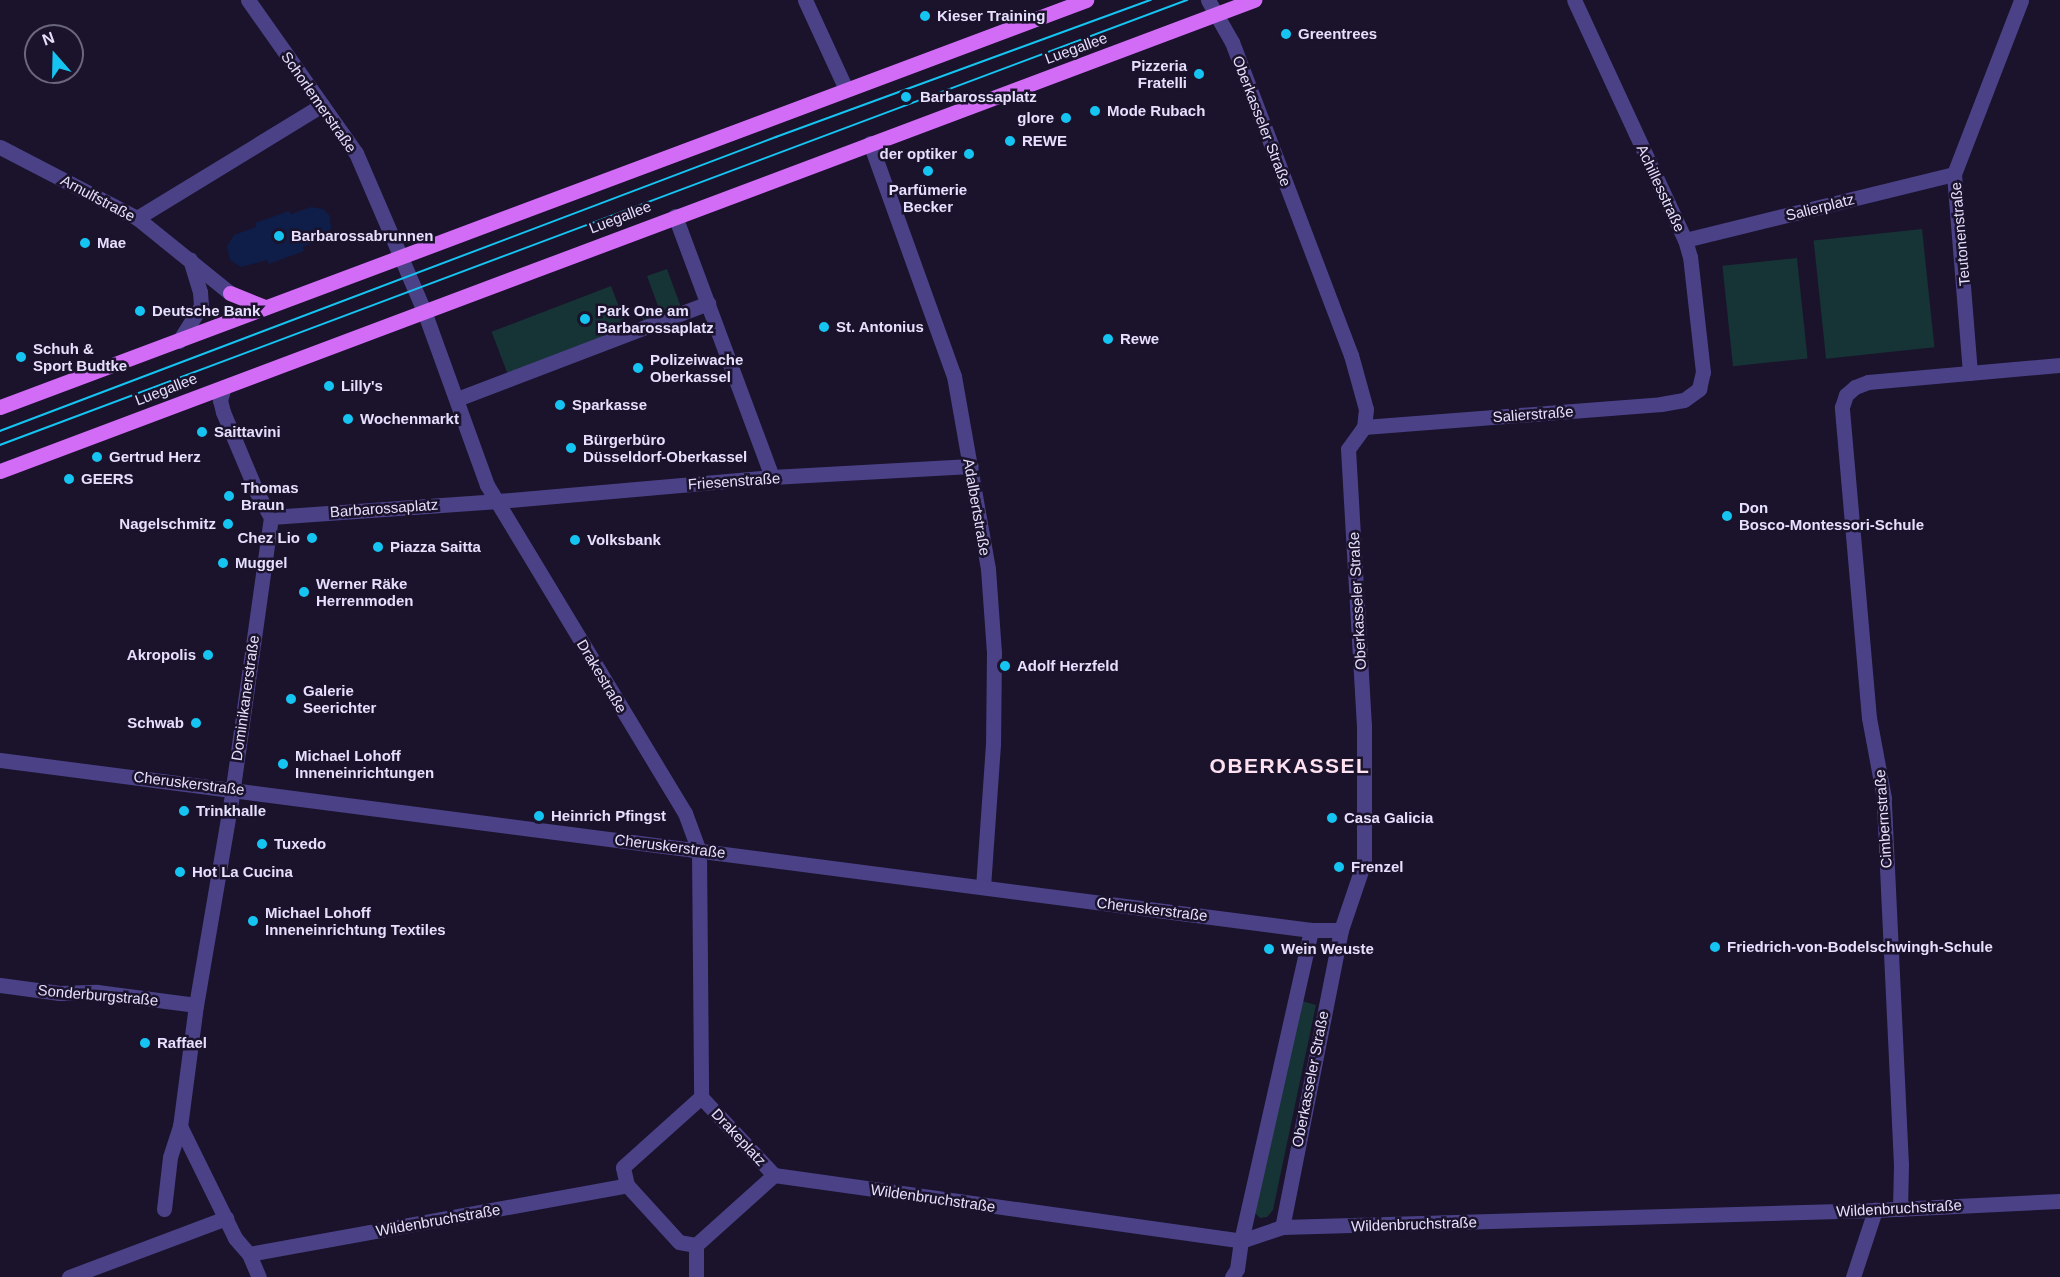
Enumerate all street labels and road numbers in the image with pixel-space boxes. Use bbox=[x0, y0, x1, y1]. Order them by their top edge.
street label: Luegallee bbox=[1042, 28, 1110, 68]
street label: Schorlemerstraße bbox=[277, 48, 361, 156]
street label: Oberkasseler Straße bbox=[1229, 53, 1295, 189]
street label: Achillesstraße bbox=[1633, 142, 1689, 234]
street label: Arnulfstraße bbox=[58, 171, 138, 225]
street label: Teutonenstraße bbox=[1946, 181, 1974, 287]
street label: Salierplatz bbox=[1784, 190, 1856, 224]
street label: Luegallee bbox=[586, 197, 654, 237]
street label: Luegallee bbox=[132, 369, 200, 409]
street label: Salierstraße bbox=[1492, 402, 1574, 426]
street label: Adalbertstraße bbox=[960, 457, 994, 557]
street label: Friesenstraße bbox=[687, 469, 781, 493]
street label: Barbarossaplatz bbox=[329, 495, 439, 521]
street label: Oberkasseler Straße bbox=[1344, 531, 1370, 671]
street label: Dominikanerstraße bbox=[227, 634, 263, 762]
street label: Drakestraße bbox=[573, 636, 631, 716]
street label: Cheruskerstraße bbox=[132, 767, 246, 799]
street label: Cimbernstraße bbox=[1871, 769, 1895, 869]
street label: Cheruskerstraße bbox=[613, 830, 727, 862]
street label: Cheruskerstraße bbox=[1095, 893, 1209, 925]
street label: Sonderburgstraße bbox=[37, 981, 159, 1009]
street label: Oberkasseler Straße bbox=[1288, 1009, 1332, 1149]
street label: Drakeplatz bbox=[708, 1105, 770, 1169]
street label: Wildenbruchstraße bbox=[869, 1180, 997, 1216]
street label: Wildenbruchstraße bbox=[1836, 1196, 1962, 1220]
street label: Wildenbruchstraße bbox=[374, 1200, 502, 1240]
street label: Wildenbruchstraße bbox=[1351, 1213, 1477, 1235]

